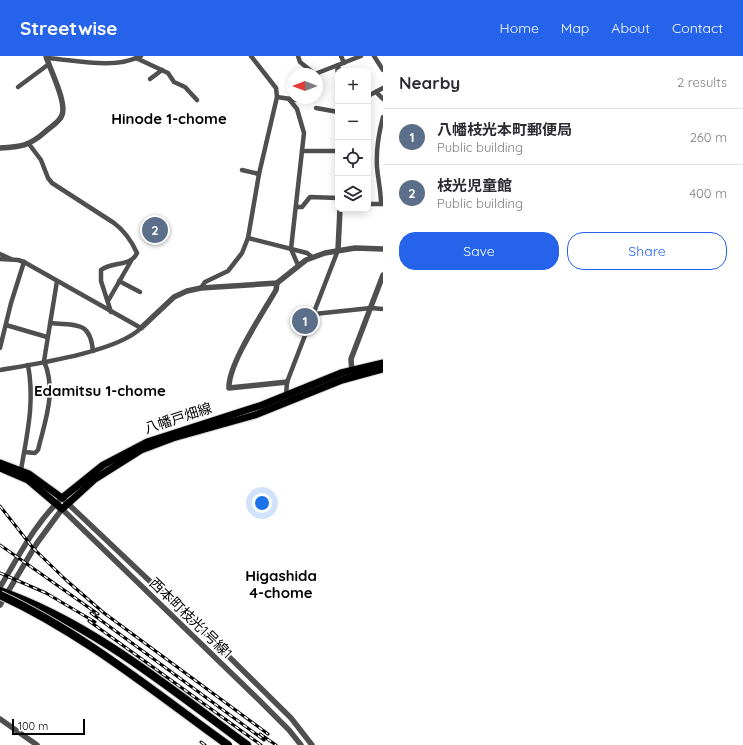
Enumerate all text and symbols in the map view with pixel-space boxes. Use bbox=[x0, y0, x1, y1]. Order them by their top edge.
text: Streetwise bbox=[20, 16, 117, 40]
text: Home bbox=[500, 19, 539, 37]
text: Map bbox=[561, 19, 589, 37]
text: About bbox=[611, 19, 650, 37]
text: Contact bbox=[672, 19, 723, 37]
north arrow bbox=[287, 68, 323, 104]
map controls bbox=[335, 68, 371, 212]
button: + bbox=[335, 68, 371, 104]
text: Nearby bbox=[399, 72, 460, 93]
text: 2 results bbox=[677, 74, 727, 90]
button: − bbox=[335, 104, 371, 140]
district label: Hinode 1-chome bbox=[111, 109, 227, 128]
text: 八幡枝光本町郵便局 bbox=[437, 120, 572, 139]
text: 1 bbox=[409, 129, 415, 145]
text: 260 m bbox=[690, 129, 727, 145]
text: Public building bbox=[437, 139, 523, 155]
button: locate bbox=[335, 140, 371, 176]
button: layers bbox=[335, 176, 371, 212]
text: 枝光児童館 bbox=[437, 176, 512, 195]
text: 2 bbox=[408, 185, 416, 201]
text: 400 m bbox=[689, 185, 727, 201]
text: Public building bbox=[437, 195, 523, 211]
pin: 2 bbox=[142, 215, 168, 245]
button: Save bbox=[399, 232, 559, 270]
button: Share bbox=[567, 232, 727, 270]
pin: 1 bbox=[292, 306, 318, 336]
district label: Edamitsu 1-chome bbox=[34, 381, 166, 400]
street label: 八幡戸畑線 bbox=[142, 399, 214, 437]
your location bbox=[252, 493, 272, 513]
district label: Higashida 4-chome bbox=[245, 566, 317, 602]
street label: 西本町枝光1号線1 bbox=[146, 574, 236, 662]
scale bar bbox=[12, 717, 85, 736]
text: 100 m bbox=[18, 719, 48, 733]

